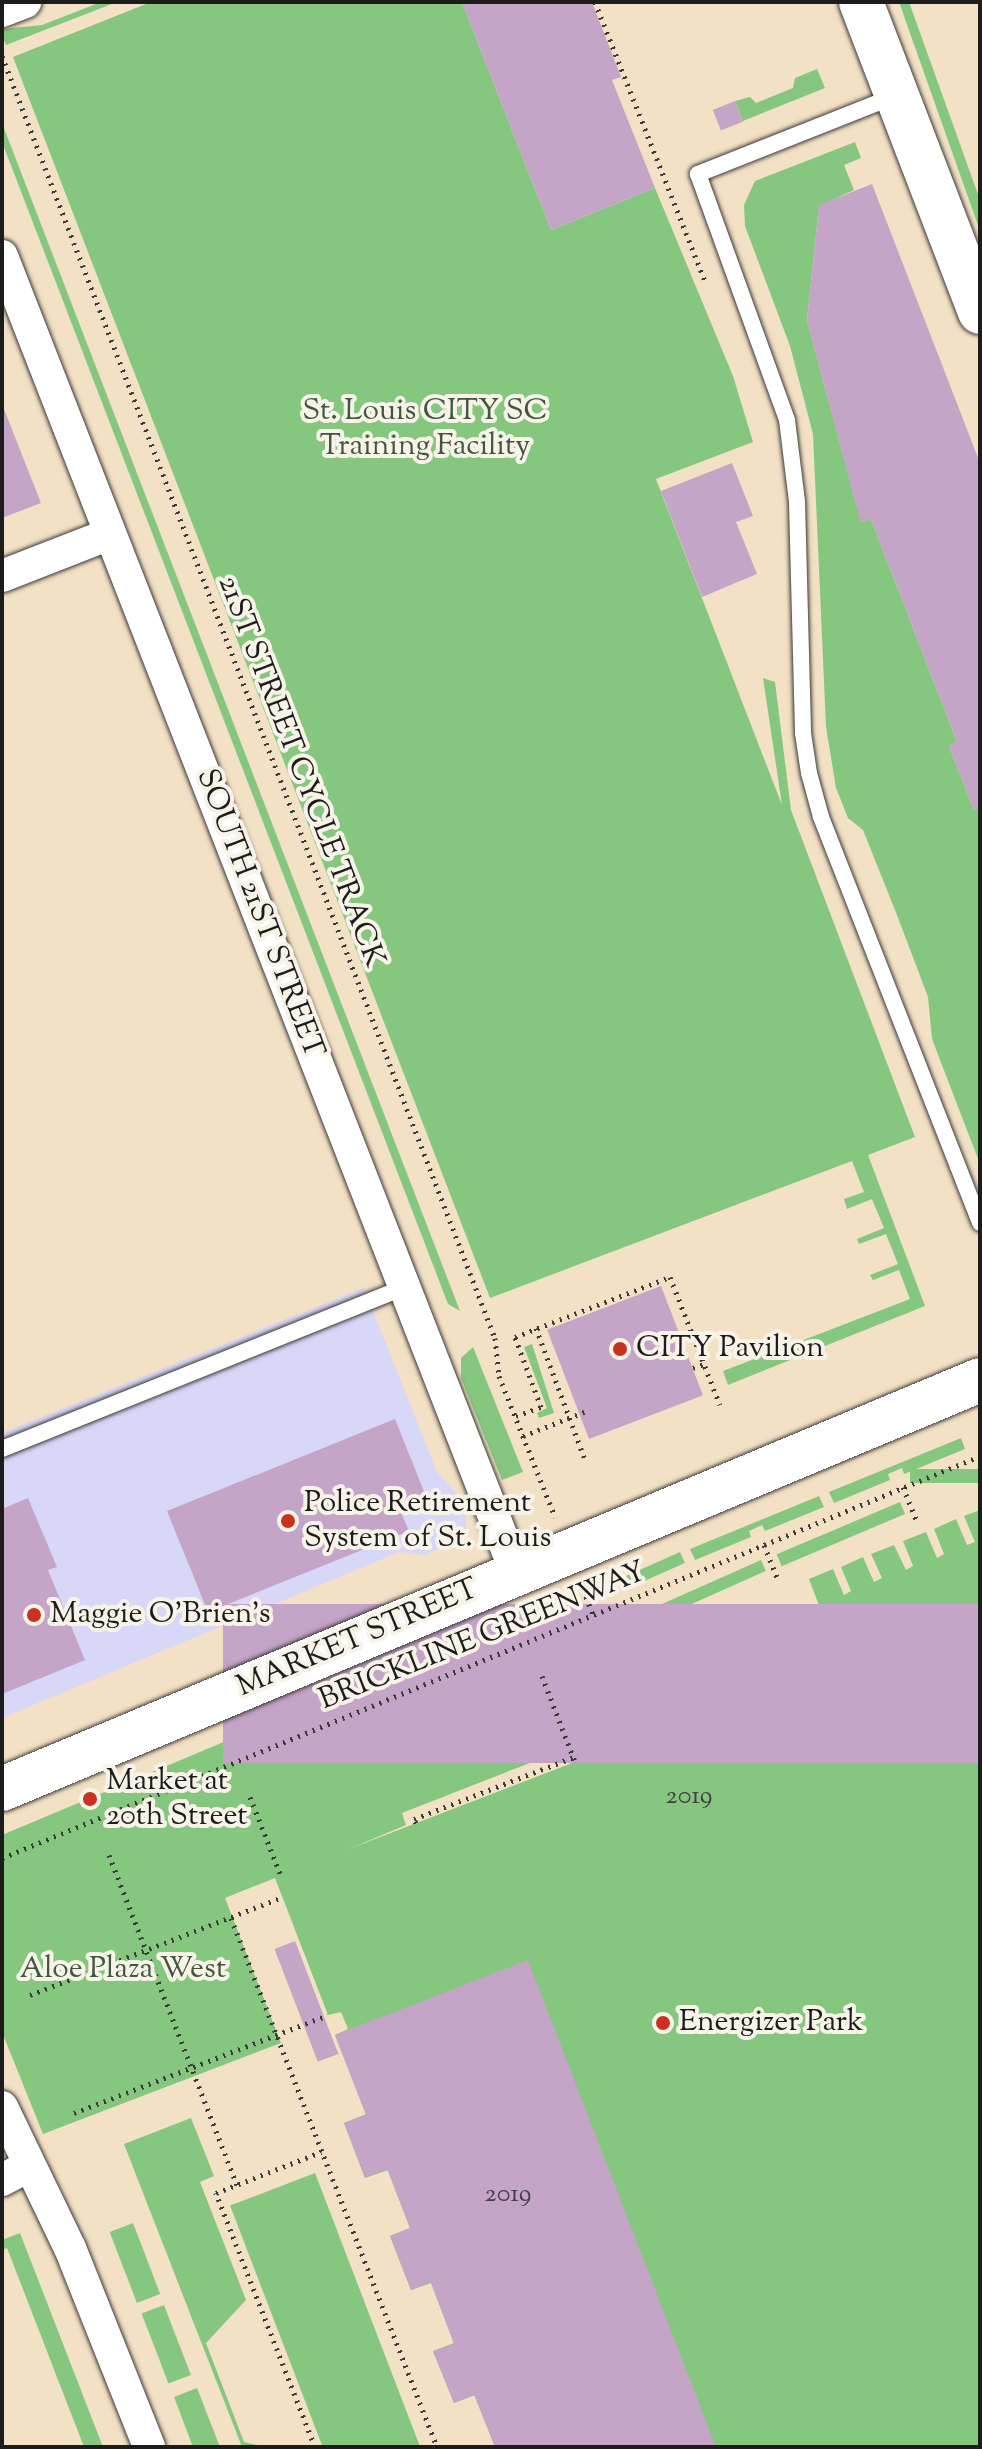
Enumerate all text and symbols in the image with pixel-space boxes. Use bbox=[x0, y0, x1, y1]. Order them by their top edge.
park label: St. Louis CITY SC Training Facility bbox=[302, 394, 548, 464]
street label: 21ST STREET CYCLE TRACK bbox=[209, 571, 391, 973]
street label: SOUTH 21ST STREET bbox=[187, 764, 331, 1064]
place label: CITY Pavilion bbox=[636, 1331, 824, 1367]
marker: CITY Pavilion bbox=[611, 1340, 629, 1358]
place label: Police Retirement System of St. Louis bbox=[304, 1486, 551, 1556]
marker: Police Retirement System of St. Louis bbox=[279, 1512, 297, 1530]
street label: BRICKLINE GREENWAY bbox=[314, 1555, 652, 1719]
street label: MARKET STREET bbox=[232, 1572, 484, 1706]
place label: Maggie O'Brien's bbox=[50, 1597, 271, 1633]
marker: Maggie O'Brien's bbox=[25, 1606, 43, 1624]
place label: Market at 20th Street bbox=[106, 1764, 247, 1834]
house number: 2019 bbox=[666, 1781, 712, 1813]
marker: Market at 20th Street bbox=[81, 1790, 99, 1808]
park label: Aloe Plaza West bbox=[20, 1952, 226, 1988]
place label: Energizer Park bbox=[679, 2005, 863, 2041]
marker: Energizer Park bbox=[654, 2014, 672, 2032]
house number: 2019 bbox=[485, 2179, 531, 2211]

